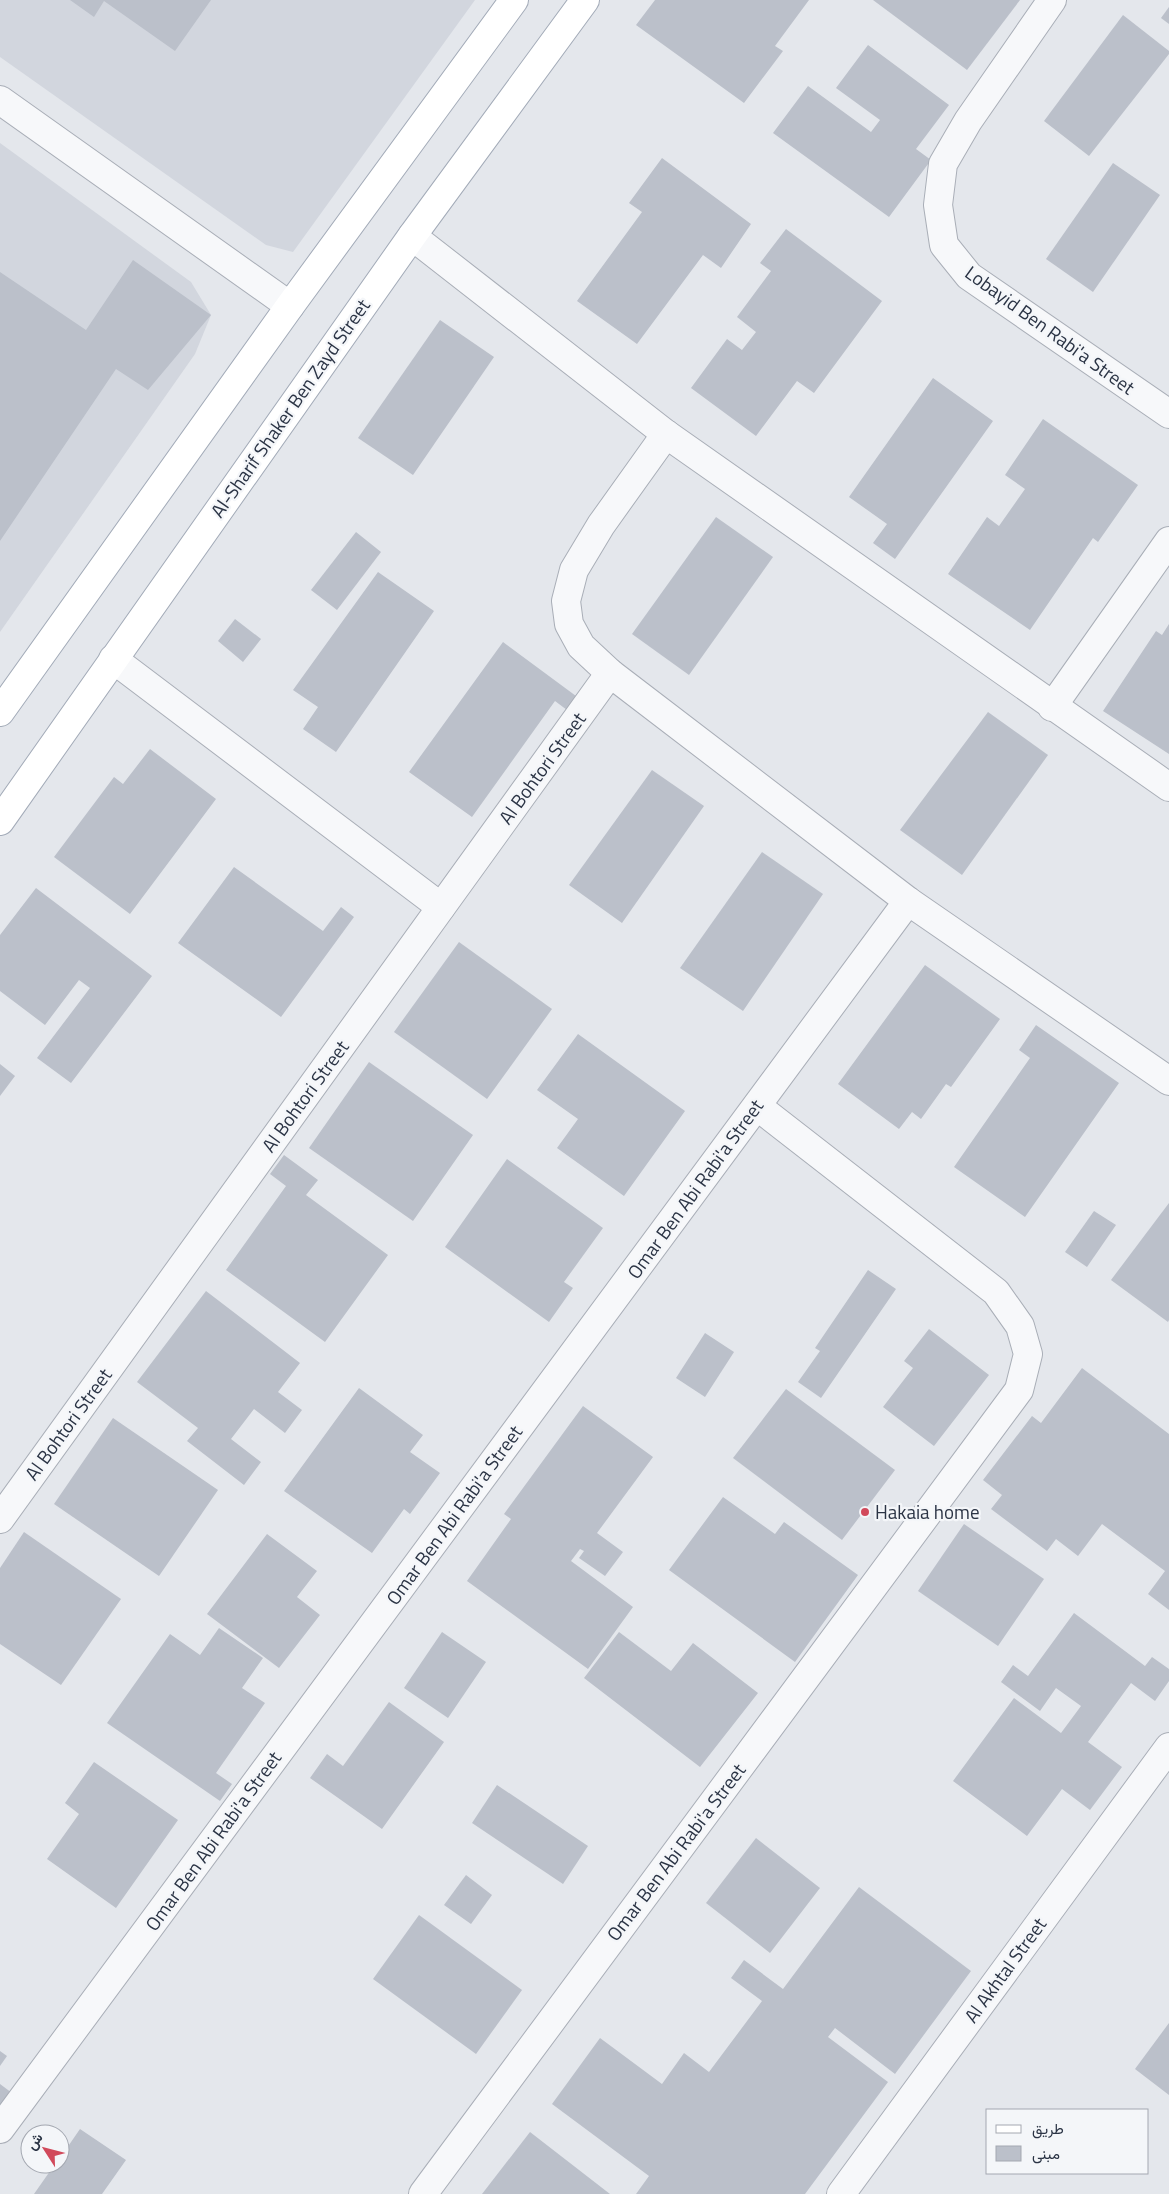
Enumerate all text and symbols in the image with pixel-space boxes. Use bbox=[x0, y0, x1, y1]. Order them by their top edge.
street label: Lobayid Ben Rabi'a Street bbox=[959, 258, 1141, 401]
street label: Al-Sharif Shaker Ben Zayd Street bbox=[203, 292, 377, 523]
street label: Al Bohtori Street bbox=[491, 705, 592, 830]
street label: Al Bohtori Street bbox=[254, 1033, 355, 1158]
street label: Omar Ben Abi Rabi'a Street bbox=[619, 1093, 770, 1285]
street label: Al Bohtori Street bbox=[17, 1361, 118, 1486]
street label: Omar Ben Abi Rabi'a Street bbox=[378, 1419, 529, 1611]
place label: Hakaia home bbox=[875, 1497, 979, 1526]
marker: Hakaia home bbox=[859, 1506, 871, 1518]
street label: Omar Ben Abi Rabi'a Street bbox=[137, 1745, 288, 1937]
street label: Omar Ben Abi Rabi'a Street bbox=[599, 1756, 752, 1947]
street label: Al Akhtal Street bbox=[956, 1911, 1053, 2028]
legend bbox=[986, 2109, 1149, 2174]
text: طريق bbox=[1032, 2117, 1064, 2140]
north arrow bbox=[20, 2124, 70, 2174]
text: ش bbox=[21, 2128, 48, 2154]
text: مبنى bbox=[1032, 2142, 1060, 2165]

